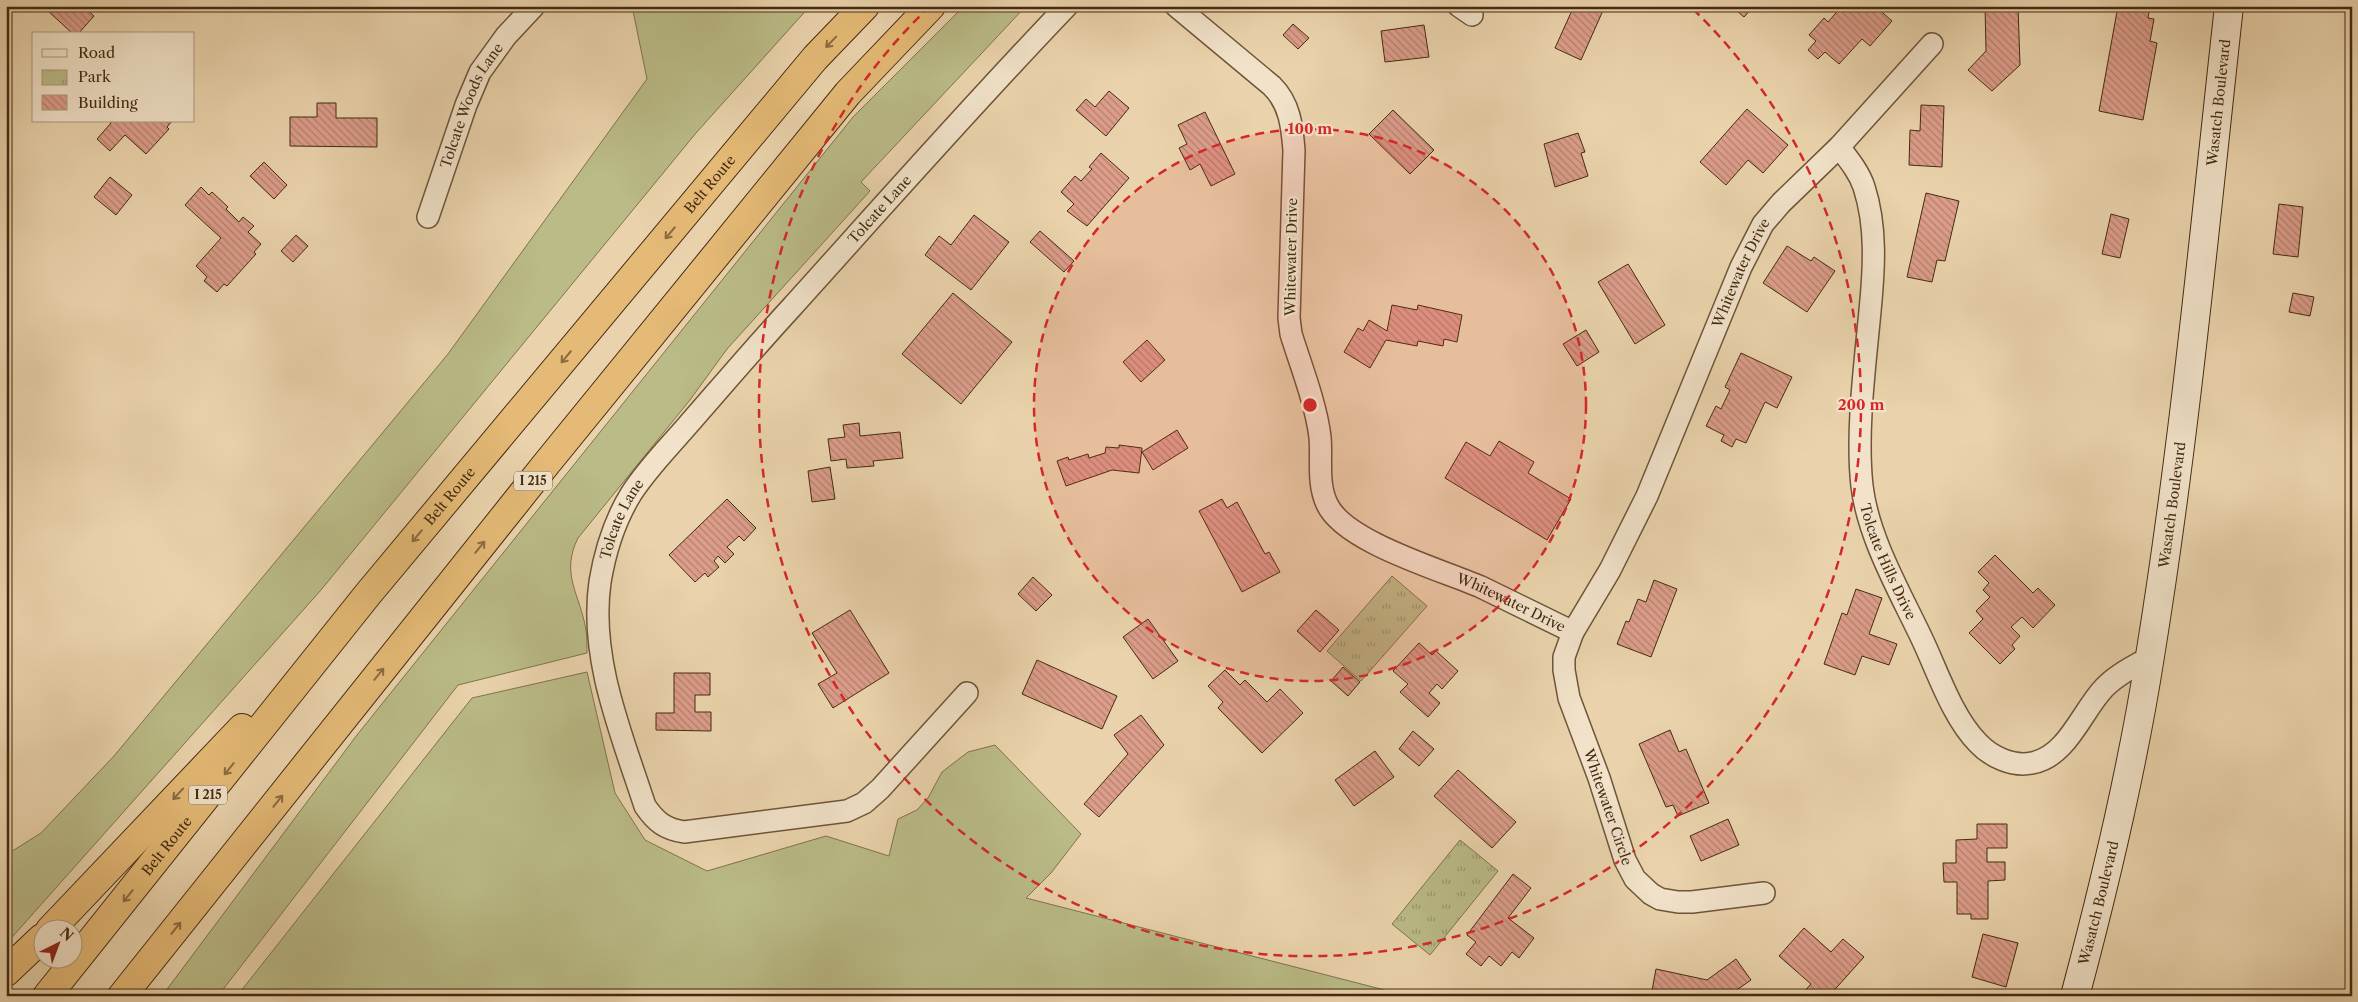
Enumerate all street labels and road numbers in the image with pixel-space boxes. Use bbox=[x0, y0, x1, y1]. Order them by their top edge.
street label: Wasatch Boulevard bbox=[2203, 38, 2234, 168]
street label: Tolcate Woods Lane bbox=[436, 39, 507, 170]
street label: Belt Route bbox=[680, 151, 739, 217]
street label: Tolcate Lane bbox=[844, 171, 915, 247]
street label: Whitewater Drive bbox=[1281, 198, 1301, 317]
street label: Whitewater Drive bbox=[1708, 214, 1773, 331]
street label: Wasatch Boulevard bbox=[2154, 440, 2189, 570]
street label: Belt Route bbox=[420, 463, 479, 529]
road number: I 215 bbox=[514, 472, 552, 491]
street label: Tolcate Lane bbox=[596, 475, 648, 561]
street label: Tolcate Hills Drive bbox=[1856, 502, 1920, 623]
street label: Whitewater Drive bbox=[1453, 569, 1568, 636]
street label: Whitewater Circle bbox=[1579, 745, 1636, 868]
road number: I 215 bbox=[189, 786, 227, 804]
street label: Belt Route bbox=[138, 813, 196, 879]
street label: Wasatch Boulevard bbox=[2074, 839, 2123, 968]

